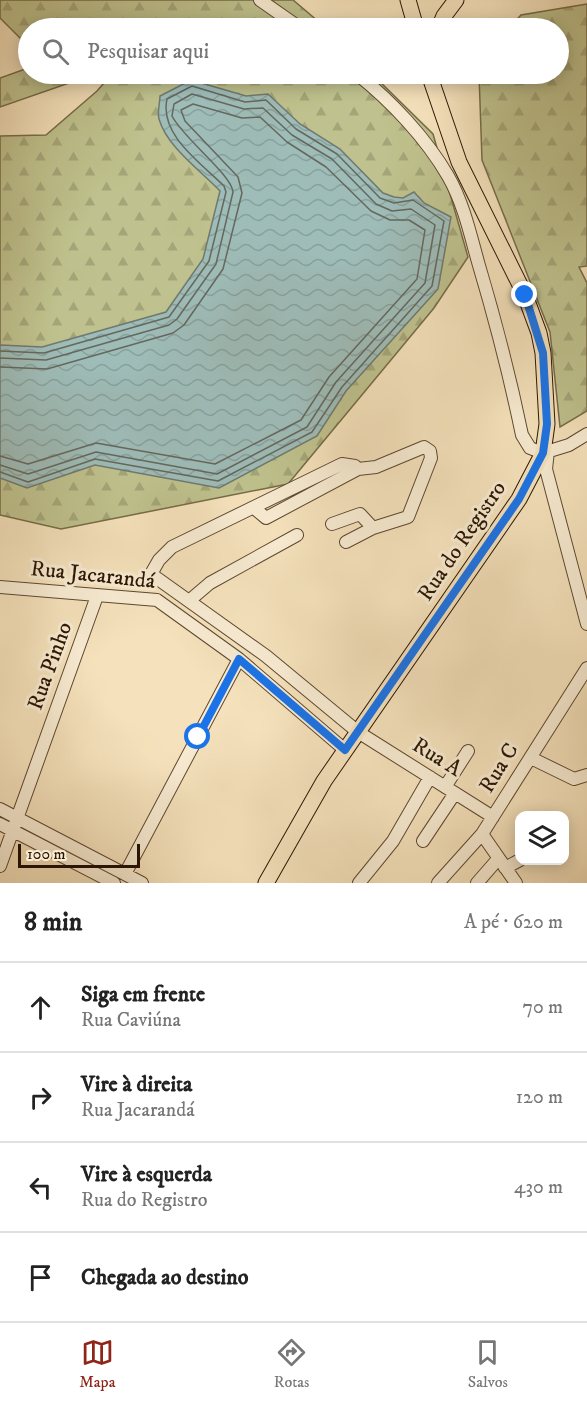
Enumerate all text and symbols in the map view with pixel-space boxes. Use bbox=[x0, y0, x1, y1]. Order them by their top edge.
search box bbox=[18, 18, 569, 84]
icon: search bbox=[39, 35, 72, 68]
text: Pesquisar aqui bbox=[87, 38, 209, 65]
route end bbox=[511, 281, 537, 307]
street label: Rua do Registro bbox=[412, 476, 512, 606]
street label: Rua Jacarandá bbox=[29, 555, 157, 595]
street label: Rua Pinho bbox=[22, 618, 78, 714]
route start bbox=[184, 723, 210, 749]
street label: Rua A bbox=[407, 731, 468, 783]
street label: Rua C bbox=[473, 738, 525, 798]
map controls bbox=[515, 811, 569, 865]
button: layers bbox=[515, 811, 569, 865]
scale bar bbox=[18, 841, 140, 868]
text: 100 m bbox=[27, 844, 66, 864]
text: 8 min bbox=[24, 906, 82, 939]
text: A pé · 620 m bbox=[464, 910, 563, 935]
text: Siga em frente bbox=[81, 981, 205, 1008]
icon: ahead bbox=[24, 991, 57, 1024]
text: 70 m bbox=[522, 995, 563, 1020]
text: Rua Caviúna bbox=[81, 1008, 181, 1033]
text: Vire à direita bbox=[81, 1071, 192, 1098]
icon: right bbox=[24, 1081, 57, 1114]
text: 120 m bbox=[516, 1085, 563, 1110]
text: Rua Jacarandá bbox=[81, 1098, 195, 1123]
text: Vire à esquerda bbox=[81, 1161, 212, 1188]
icon: left bbox=[24, 1171, 57, 1204]
text: 430 m bbox=[514, 1175, 563, 1200]
text: Rua do Registro bbox=[81, 1188, 207, 1213]
icon: arrive bbox=[24, 1261, 57, 1294]
text: Chegada ao destino bbox=[81, 1264, 248, 1291]
tab: Mapa bbox=[79, 1336, 115, 1392]
tab: Rotas bbox=[274, 1336, 309, 1392]
tab: Salvos bbox=[468, 1336, 508, 1392]

